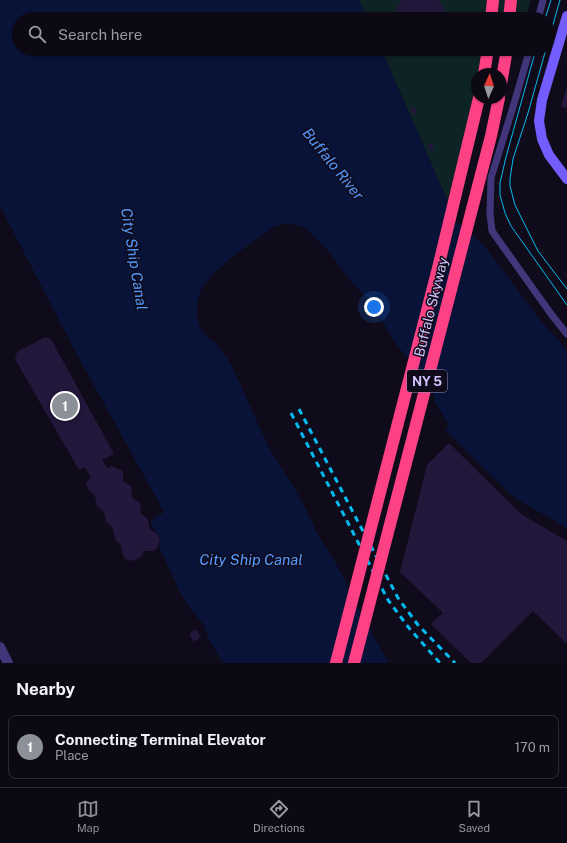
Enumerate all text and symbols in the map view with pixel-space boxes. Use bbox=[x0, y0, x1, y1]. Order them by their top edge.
search box bbox=[12, 12, 555, 56]
icon: search bbox=[26, 23, 48, 45]
text: Search here bbox=[58, 26, 142, 43]
north arrow bbox=[471, 68, 507, 104]
water label: Buffalo River bbox=[299, 124, 368, 203]
water label: City Ship Canal bbox=[118, 206, 151, 311]
street label: Buffalo Skyway bbox=[411, 255, 451, 358]
your location bbox=[364, 297, 384, 317]
road number: NY 5 bbox=[407, 370, 447, 392]
pin: 1 bbox=[52, 391, 78, 421]
water label: City Ship Canal bbox=[199, 551, 303, 568]
text: Nearby bbox=[16, 679, 75, 699]
text: Connecting Terminal Elevator bbox=[55, 731, 266, 748]
text: 1 bbox=[27, 740, 33, 755]
text: 170 m bbox=[515, 740, 550, 755]
text: Place bbox=[55, 748, 89, 763]
tab: Map bbox=[77, 798, 99, 834]
tab: Directions bbox=[253, 798, 305, 834]
tab: Saved bbox=[459, 798, 490, 834]

